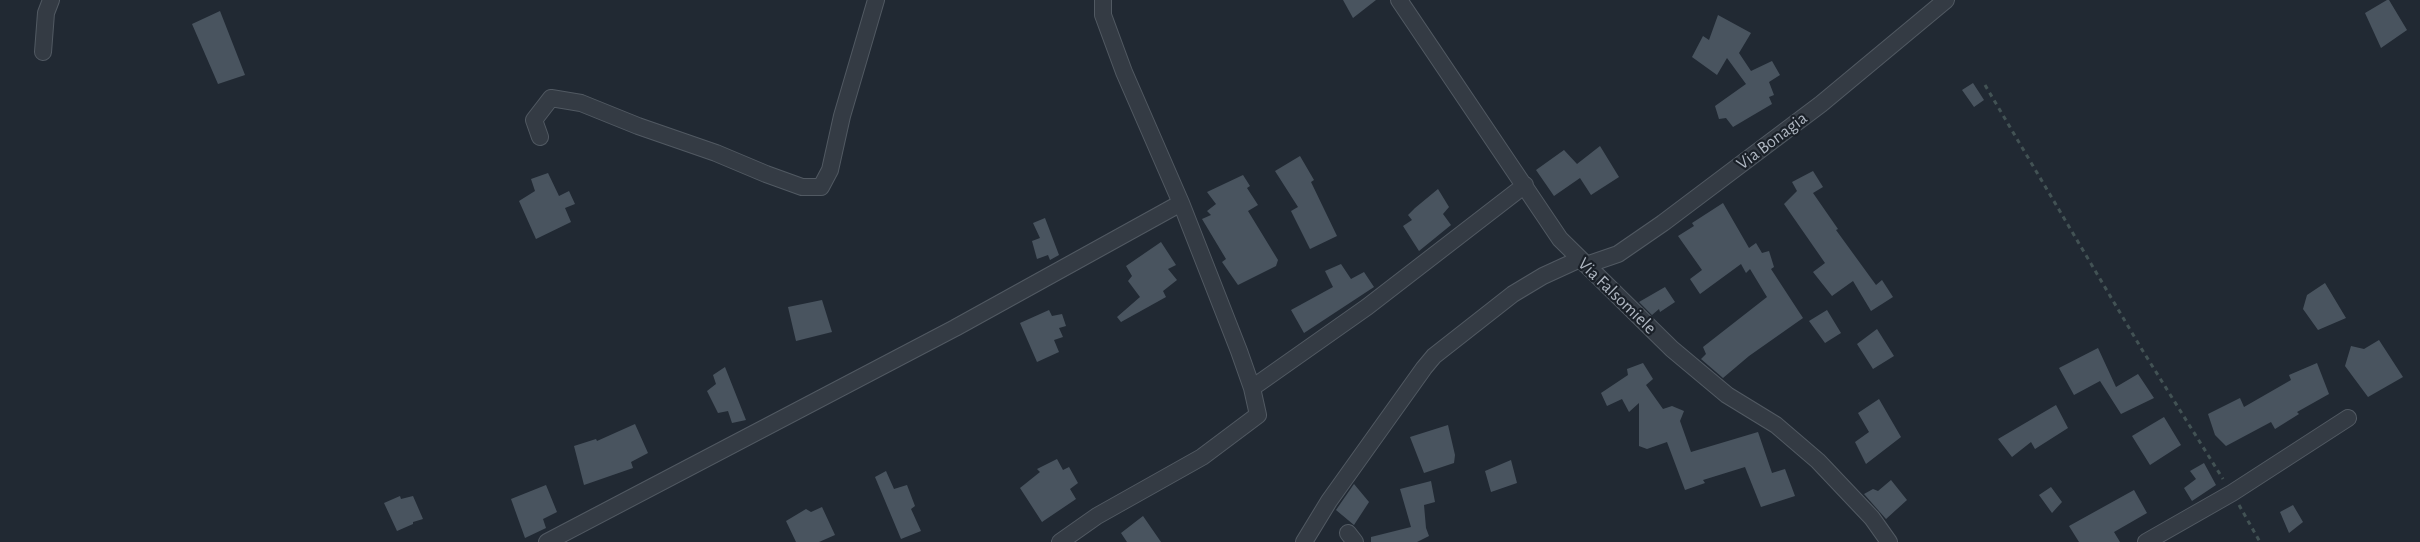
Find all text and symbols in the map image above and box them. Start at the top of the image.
street label: Via Bonagia [1732,107,1812,175]
street label: Via Falsomiele [1573,253,1661,339]

